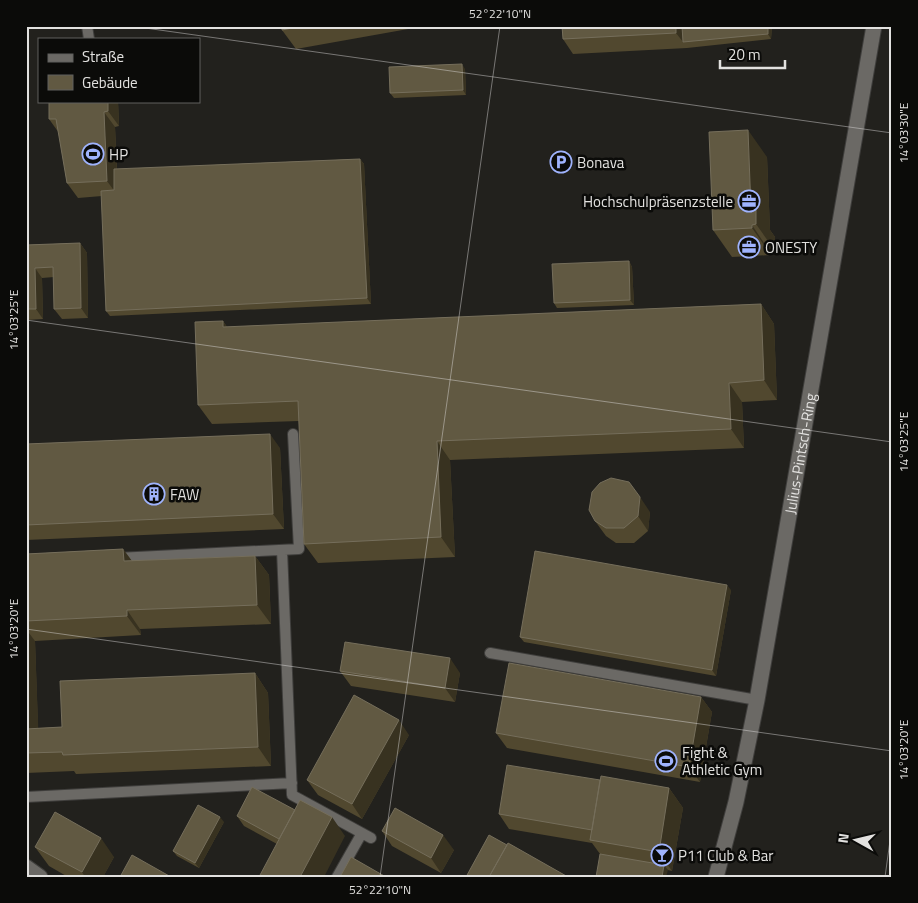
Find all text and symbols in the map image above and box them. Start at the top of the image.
text: 52°22'10"N [469,4,531,23]
legend [38,38,200,102]
scale bar [720,38,786,70]
text: 20 m [728,43,761,66]
text: Straße [82,45,124,68]
text: Gebäude [82,71,138,94]
text: 14°03'30"E [894,102,913,163]
sports icon: HP [81,142,105,166]
place label: HP [109,143,128,166]
parking icon: Bonava [549,150,573,174]
place label: Bonava [577,151,625,174]
office icon: Hochschulpräsenzstelle [737,189,761,213]
place label: Hochschulpräsenzstelle [583,190,733,213]
office icon: ONESTY [737,235,761,259]
place label: ONESTY [765,236,817,259]
text: 14°03'25"E [4,289,23,350]
street label: Julius-Pintsch-Ring [778,391,822,516]
text: 14°03'25"E [894,411,913,472]
building icon: FAW [142,482,166,506]
place label: FAW [170,483,199,506]
text: 14°03'20"E [4,598,23,659]
text: 14°03'20"E [894,719,913,780]
place label: Fight & Athletic Gym [682,741,762,781]
sports icon: Fight & Athletic Gym [654,749,678,773]
north arrow [830,816,880,866]
text: N [832,832,854,844]
bar icon: P11 Club & Bar [650,843,674,867]
place label: P11 Club & Bar [678,844,773,867]
text: 52°22'10"N [349,880,411,899]

